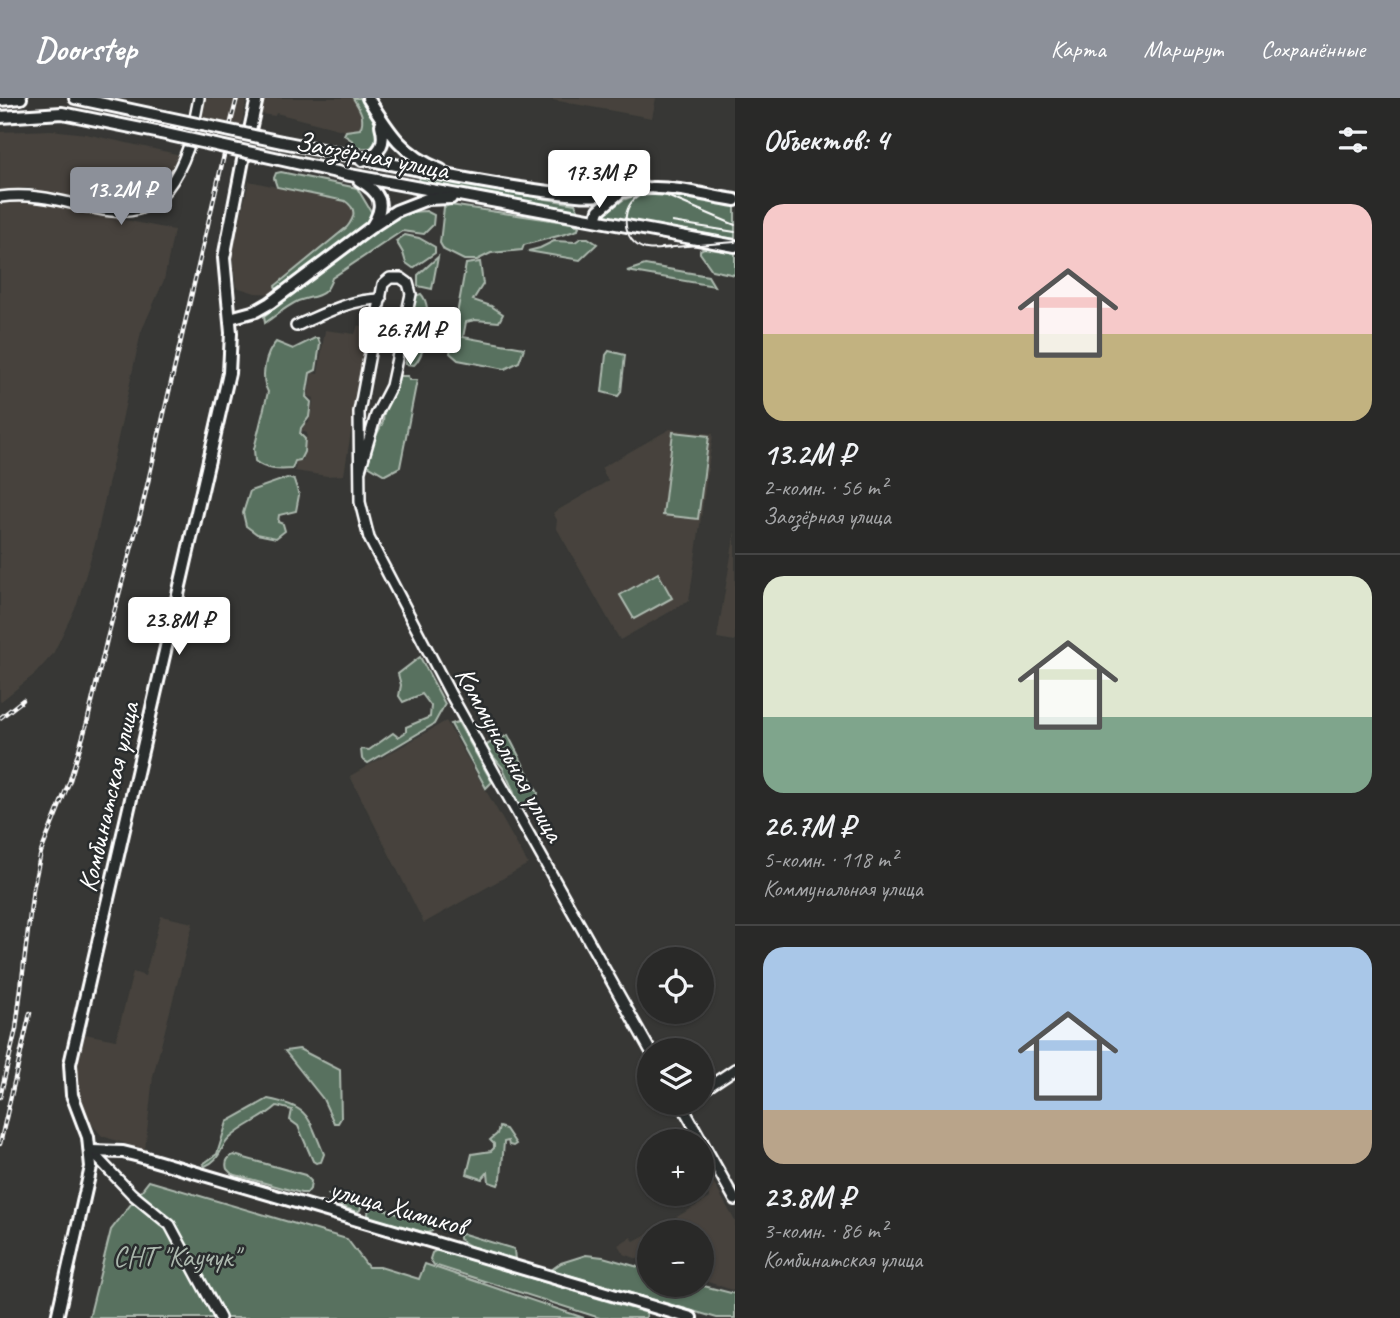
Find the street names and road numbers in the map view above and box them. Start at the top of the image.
street label: Заозёрная улица [292,123,453,188]
street label: Коммунальная улица [448,660,573,849]
street label: Комбинатская улица [69,697,147,895]
street label: улица Химиков [324,1170,475,1244]

